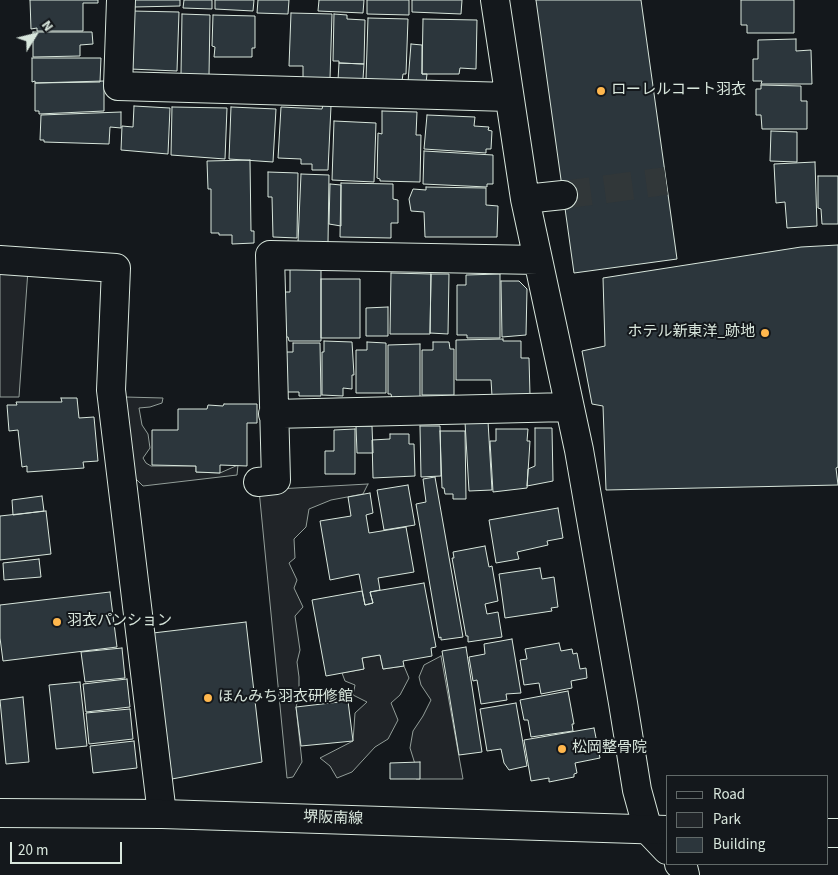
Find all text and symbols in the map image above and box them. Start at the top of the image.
north arrow [10,10,60,60]
text: N [36,17,58,36]
place label: ローレルコート羽衣 [611,82,746,100]
marker: ローレルコート羽衣 [595,85,607,97]
place label: ホテル新東洋_跡地 [628,324,755,342]
marker: ホテル新東洋_跡地 [759,327,771,339]
place label: 羽衣パンション [67,613,172,631]
marker: 羽衣パンション [51,616,63,628]
place label: ほんみち羽衣研修館 [218,689,353,707]
marker: ほんみち羽衣研修館 [202,692,214,704]
place label: 松岡整骨院 [572,740,647,758]
marker: 松岡整骨院 [556,743,568,755]
legend [666,775,828,865]
text: Road [713,784,745,805]
street label: 堺阪南線 [303,809,363,829]
text: Park [713,809,741,830]
scale bar [12,832,125,864]
text: Building [713,834,765,855]
text: 20 m [18,840,48,861]

